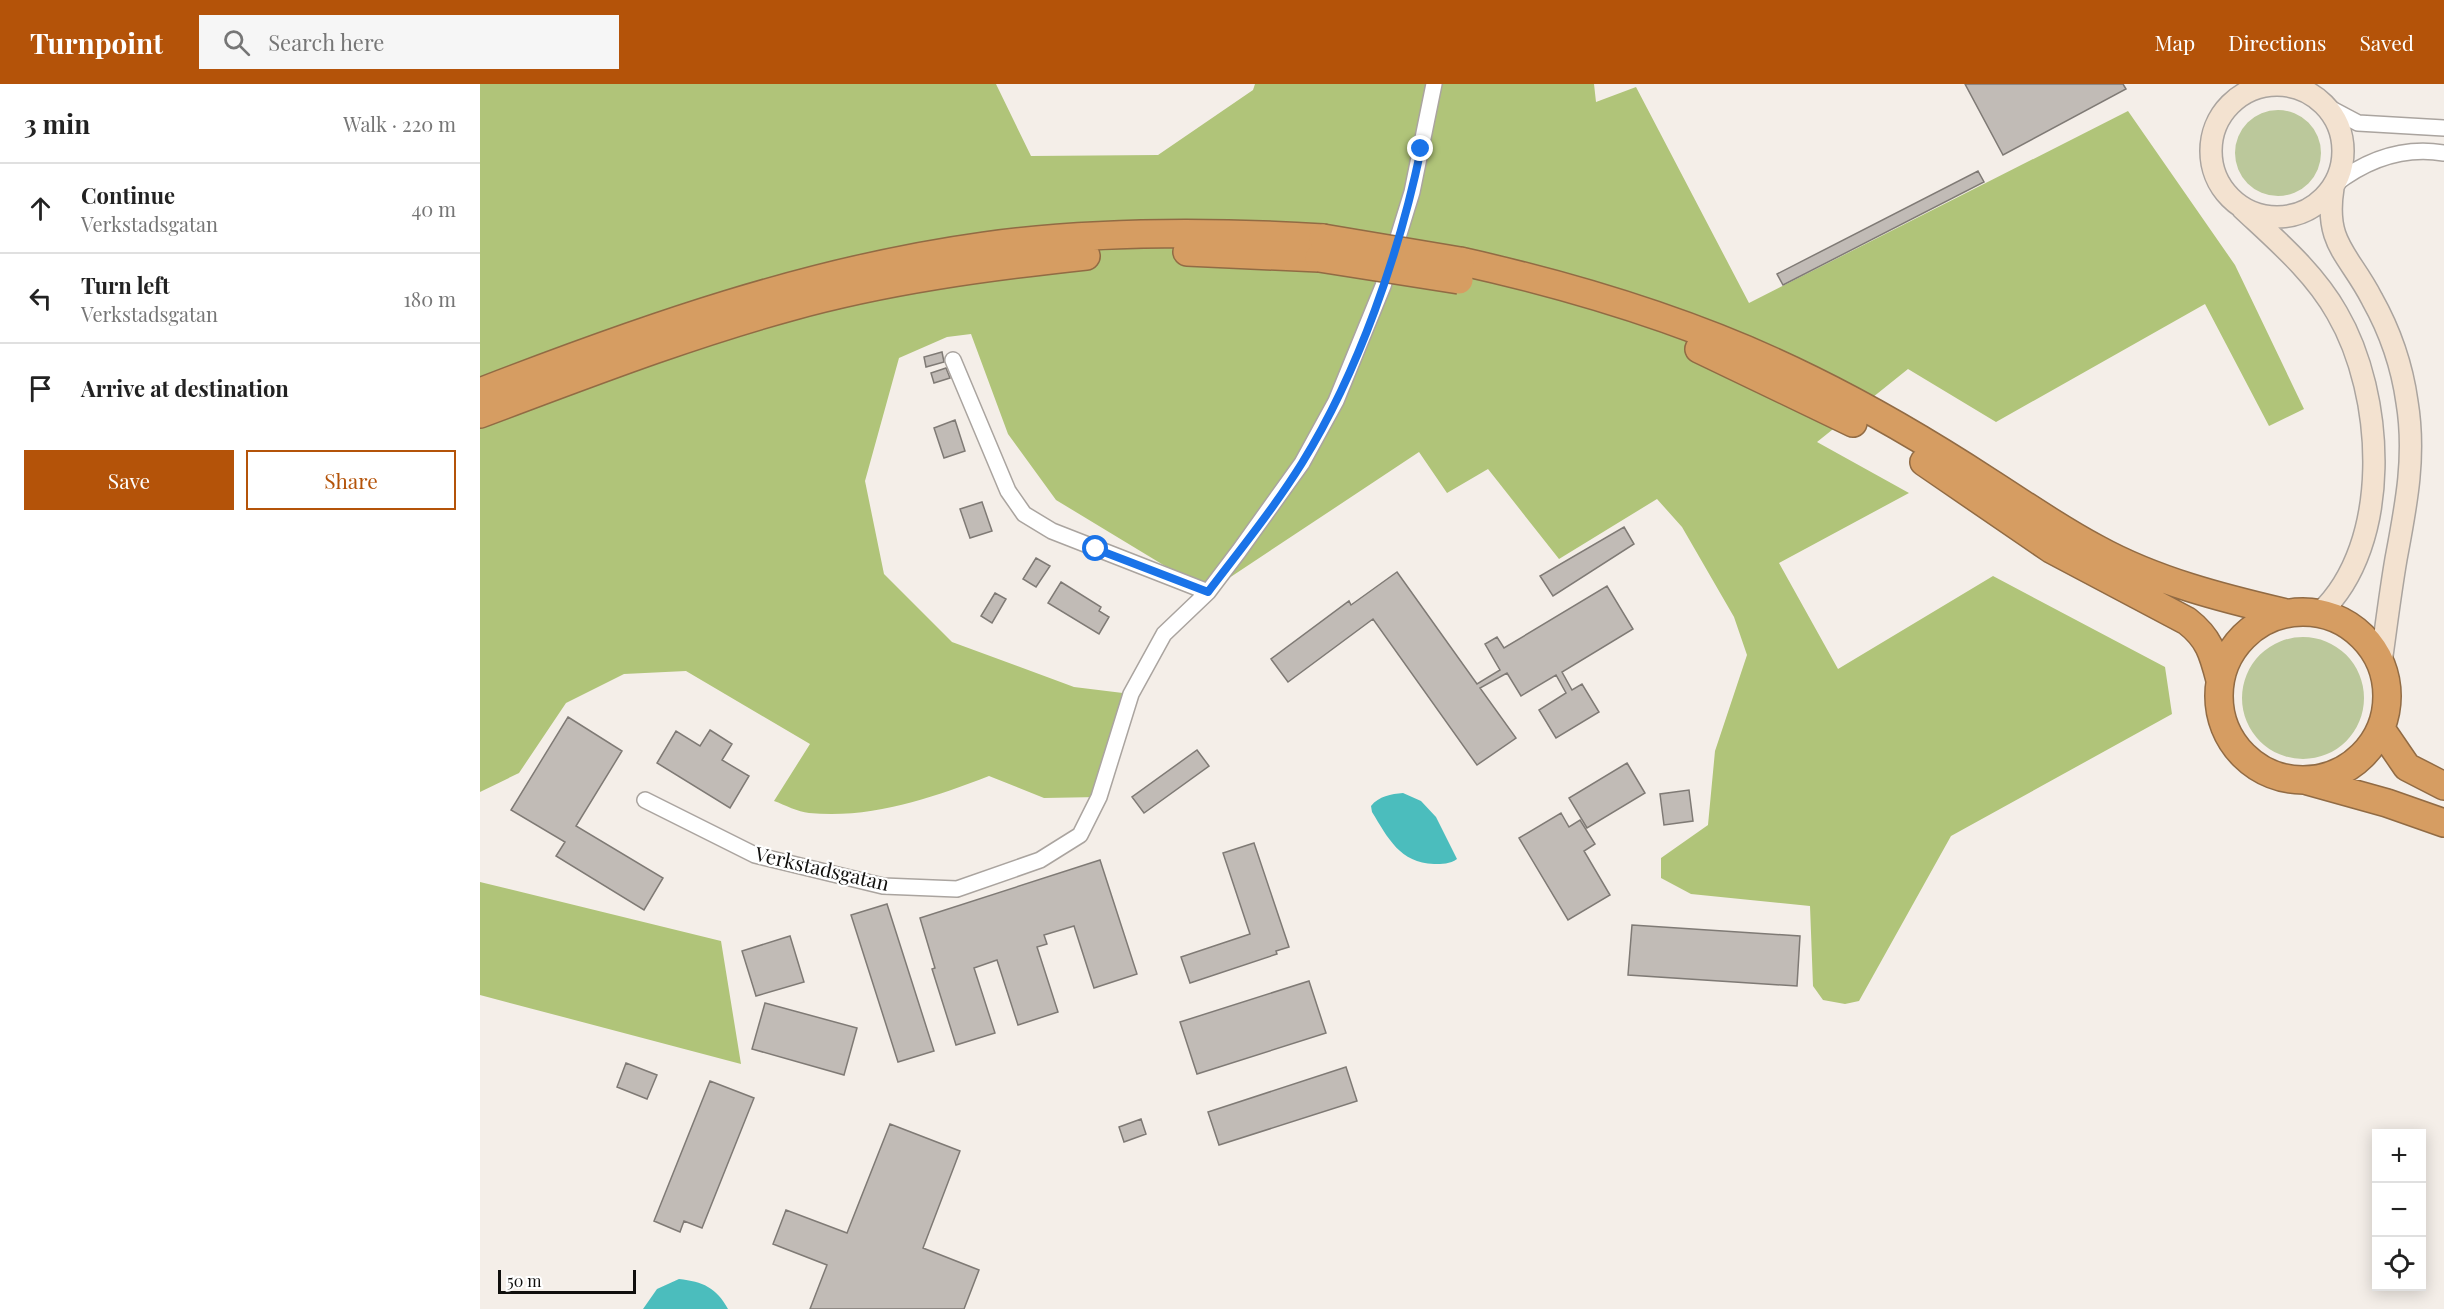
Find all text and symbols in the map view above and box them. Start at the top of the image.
search box [199,15,619,69]
text: Turnpoint [30,24,163,61]
icon: search [220,26,253,59]
text: Search here [268,27,384,57]
text: Map [2154,28,2195,56]
text: Directions [2228,28,2326,56]
text: Saved [2359,28,2414,56]
text: 3 min [24,106,90,141]
text: Walk · 220 m [343,110,456,137]
route end [1407,135,1433,161]
text: Continue [81,180,175,210]
icon: ahead [24,192,57,225]
text: 40 m [411,195,456,222]
text: Verkstadsgatan [81,210,218,237]
text: Turn left [81,270,170,300]
icon: left [24,282,57,315]
text: 180 m [403,285,456,312]
text: Verkstadsgatan [81,300,218,327]
icon: arrive [24,372,57,405]
text: Arrive at destination [81,373,289,403]
button: Save [24,450,234,510]
button: Share [246,450,456,510]
route start [1082,535,1108,561]
street label: Verkstadsgatan [752,839,892,896]
map controls [2372,1129,2426,1291]
button: + [2372,1129,2426,1183]
button: − [2372,1183,2426,1237]
button: locate [2372,1237,2426,1291]
scale bar [498,1267,636,1294]
text: 50 m [507,1270,541,1291]

